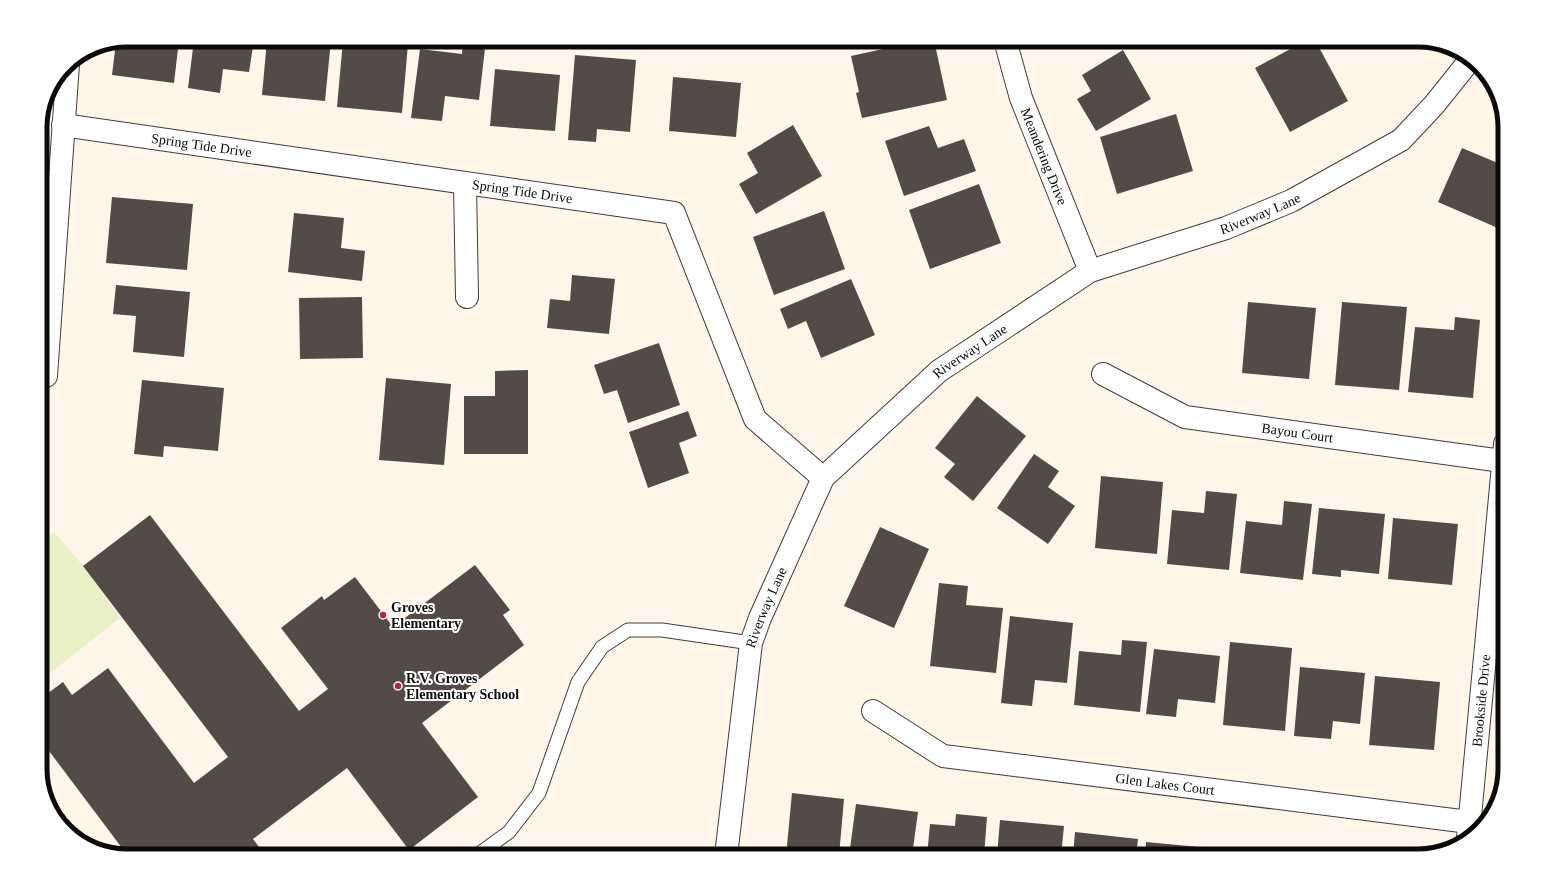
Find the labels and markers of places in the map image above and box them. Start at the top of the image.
place label: Groves Elementary [391,600,461,631]
marker: Groves Elementary [378,610,388,620]
place label: R.V. Groves Elementary School [406,671,519,702]
marker: R.V. Groves Elementary School [393,681,403,691]

